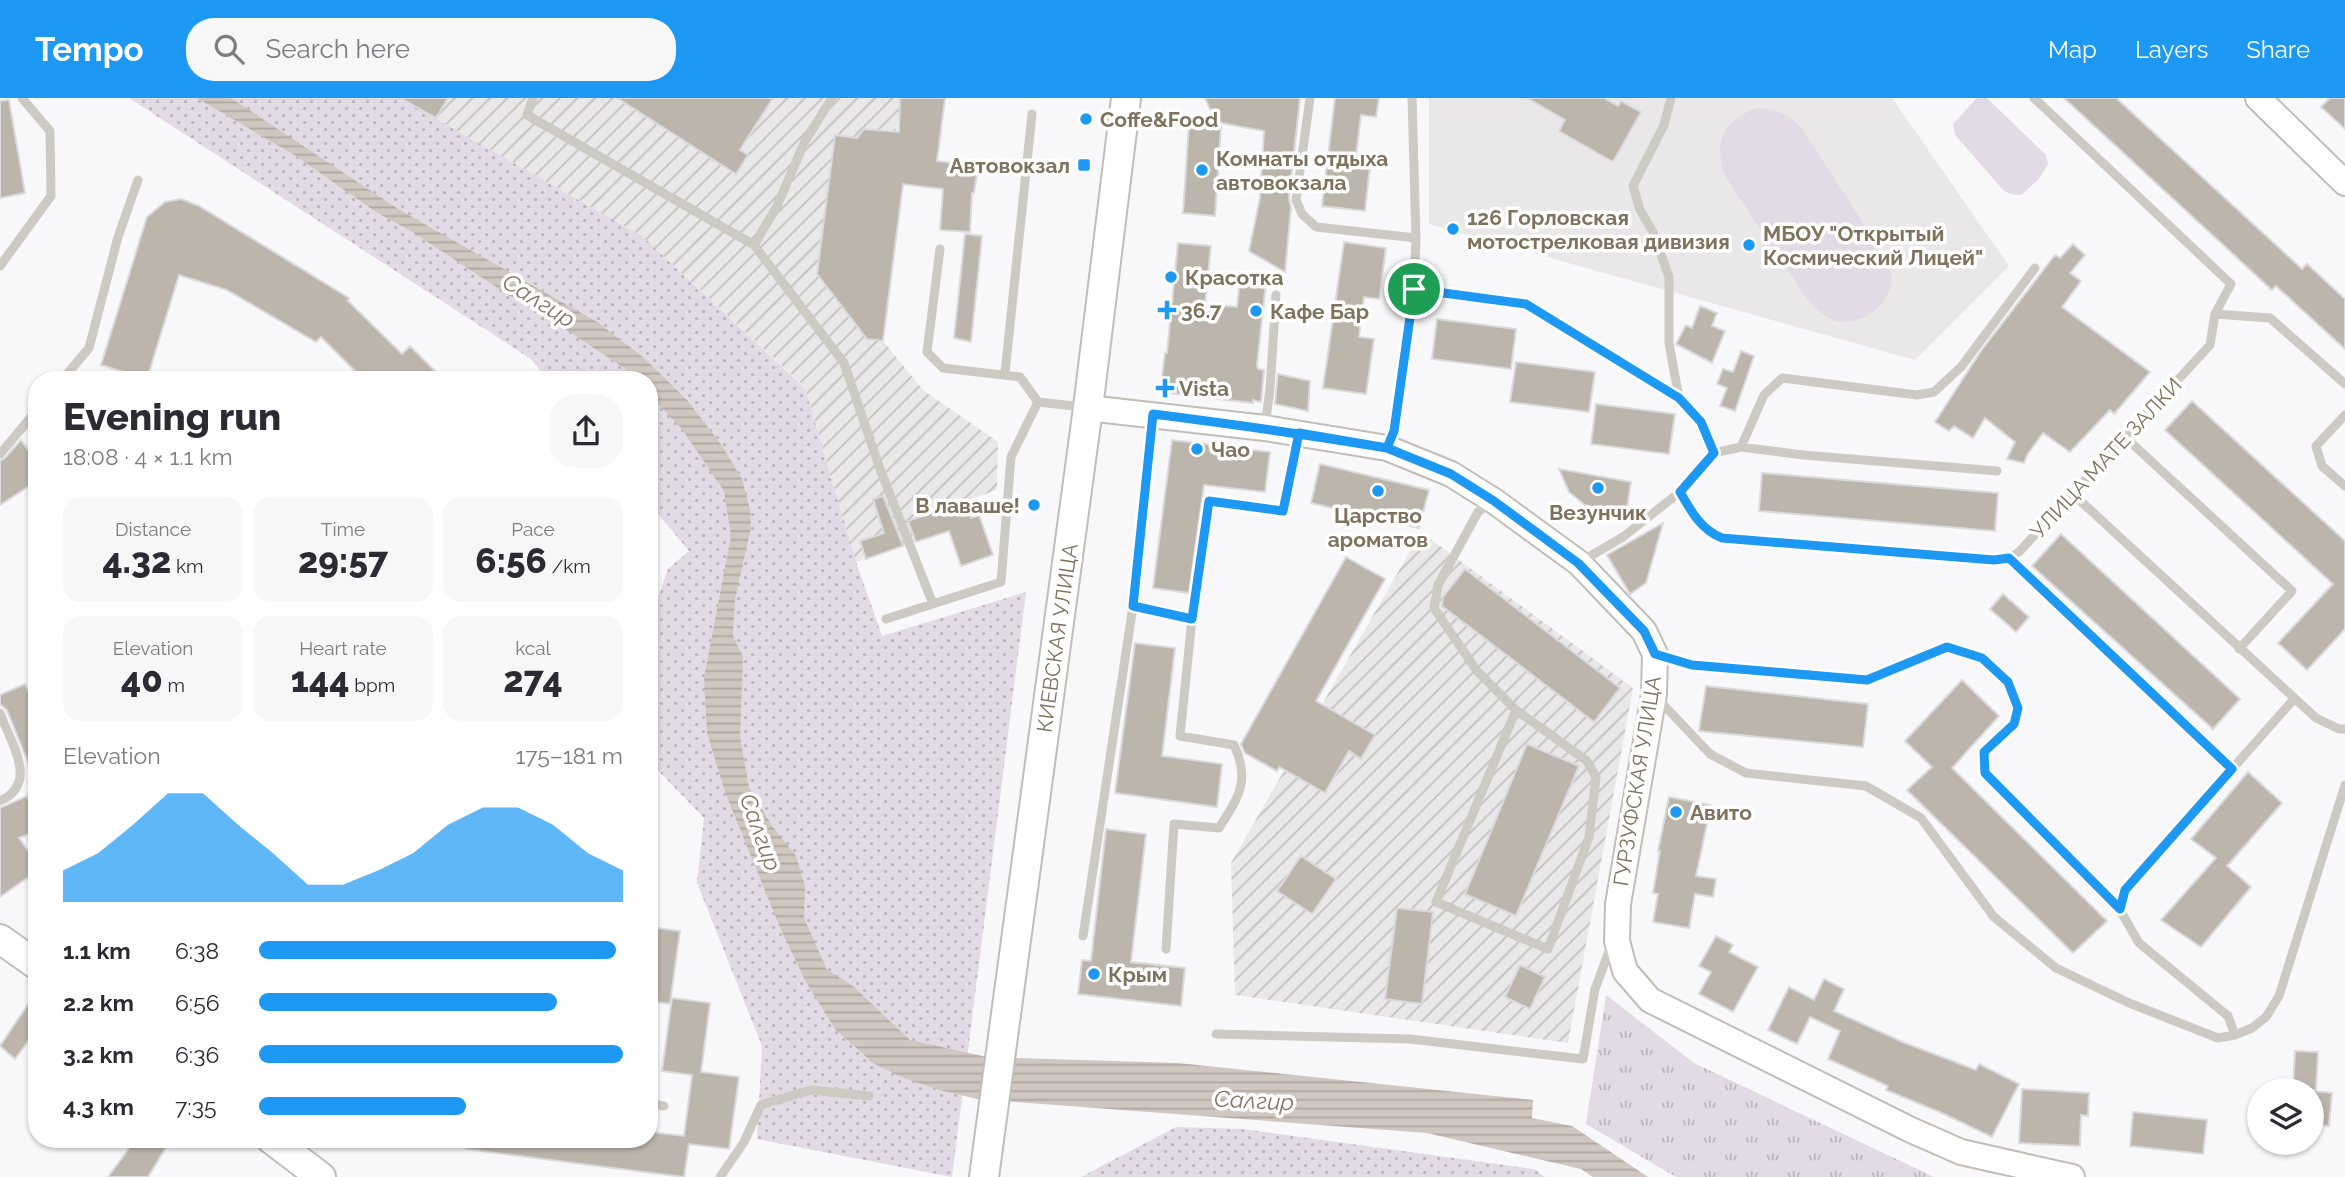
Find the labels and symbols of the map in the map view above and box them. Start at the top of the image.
place label: Coffe&Food [1100,107,1218,132]
marker: Coffe&Food [1078,111,1094,127]
place label: Комнаты отдыха автовокзала [1216,146,1388,195]
place label: Автовокзал [949,153,1070,178]
marker: Автовокзал [1076,157,1092,173]
marker: Комнаты отдыха автовокзала [1194,162,1210,178]
place label: 126 Горловская мотострелковая дивизия [1467,205,1730,254]
marker: 126 Горловская мотострелковая дивизия [1445,221,1461,237]
place label: МБОУ "Открытый Космический Лицей" [1763,221,1983,270]
marker: МБОУ "Открытый Космический Лицей" [1741,237,1757,253]
pin [1384,259,1444,319]
place label: Красотка [1185,265,1284,290]
water label: Салгир [498,267,580,333]
marker: Красотка [1163,269,1179,285]
place label: 36.7 [1181,298,1222,323]
place label: Кафе Бар [1270,299,1369,324]
marker: 36.7 [1159,302,1175,318]
marker: Кафе Бар [1248,303,1264,319]
street label: УЛИЦА МАТЕ ЗАЛКИ [2025,373,2187,543]
place label: Vista [1179,376,1229,401]
marker: Vista [1157,380,1173,396]
place label: Чао [1211,437,1250,462]
marker: Чао [1189,441,1205,457]
marker: Везунчик [1590,480,1606,496]
marker: Царство ароматов [1370,483,1386,499]
place label: В лаваше! [915,493,1020,518]
marker: В лаваше! [1026,497,1042,513]
place label: Везунчик [1549,500,1647,525]
place label: Царство ароматов [1328,503,1428,552]
street label: КИЕВСКАЯ УЛИЦА [1031,542,1083,734]
street label: ГУРЗУФСКАЯ УЛИЦА [1608,674,1666,888]
water label: Салгир [735,790,787,874]
place label: Авито [1690,800,1752,825]
marker: Авито [1668,804,1684,820]
place label: Крым [1108,962,1167,987]
marker: Крым [1086,966,1102,982]
water label: Салгир [1213,1084,1295,1116]

